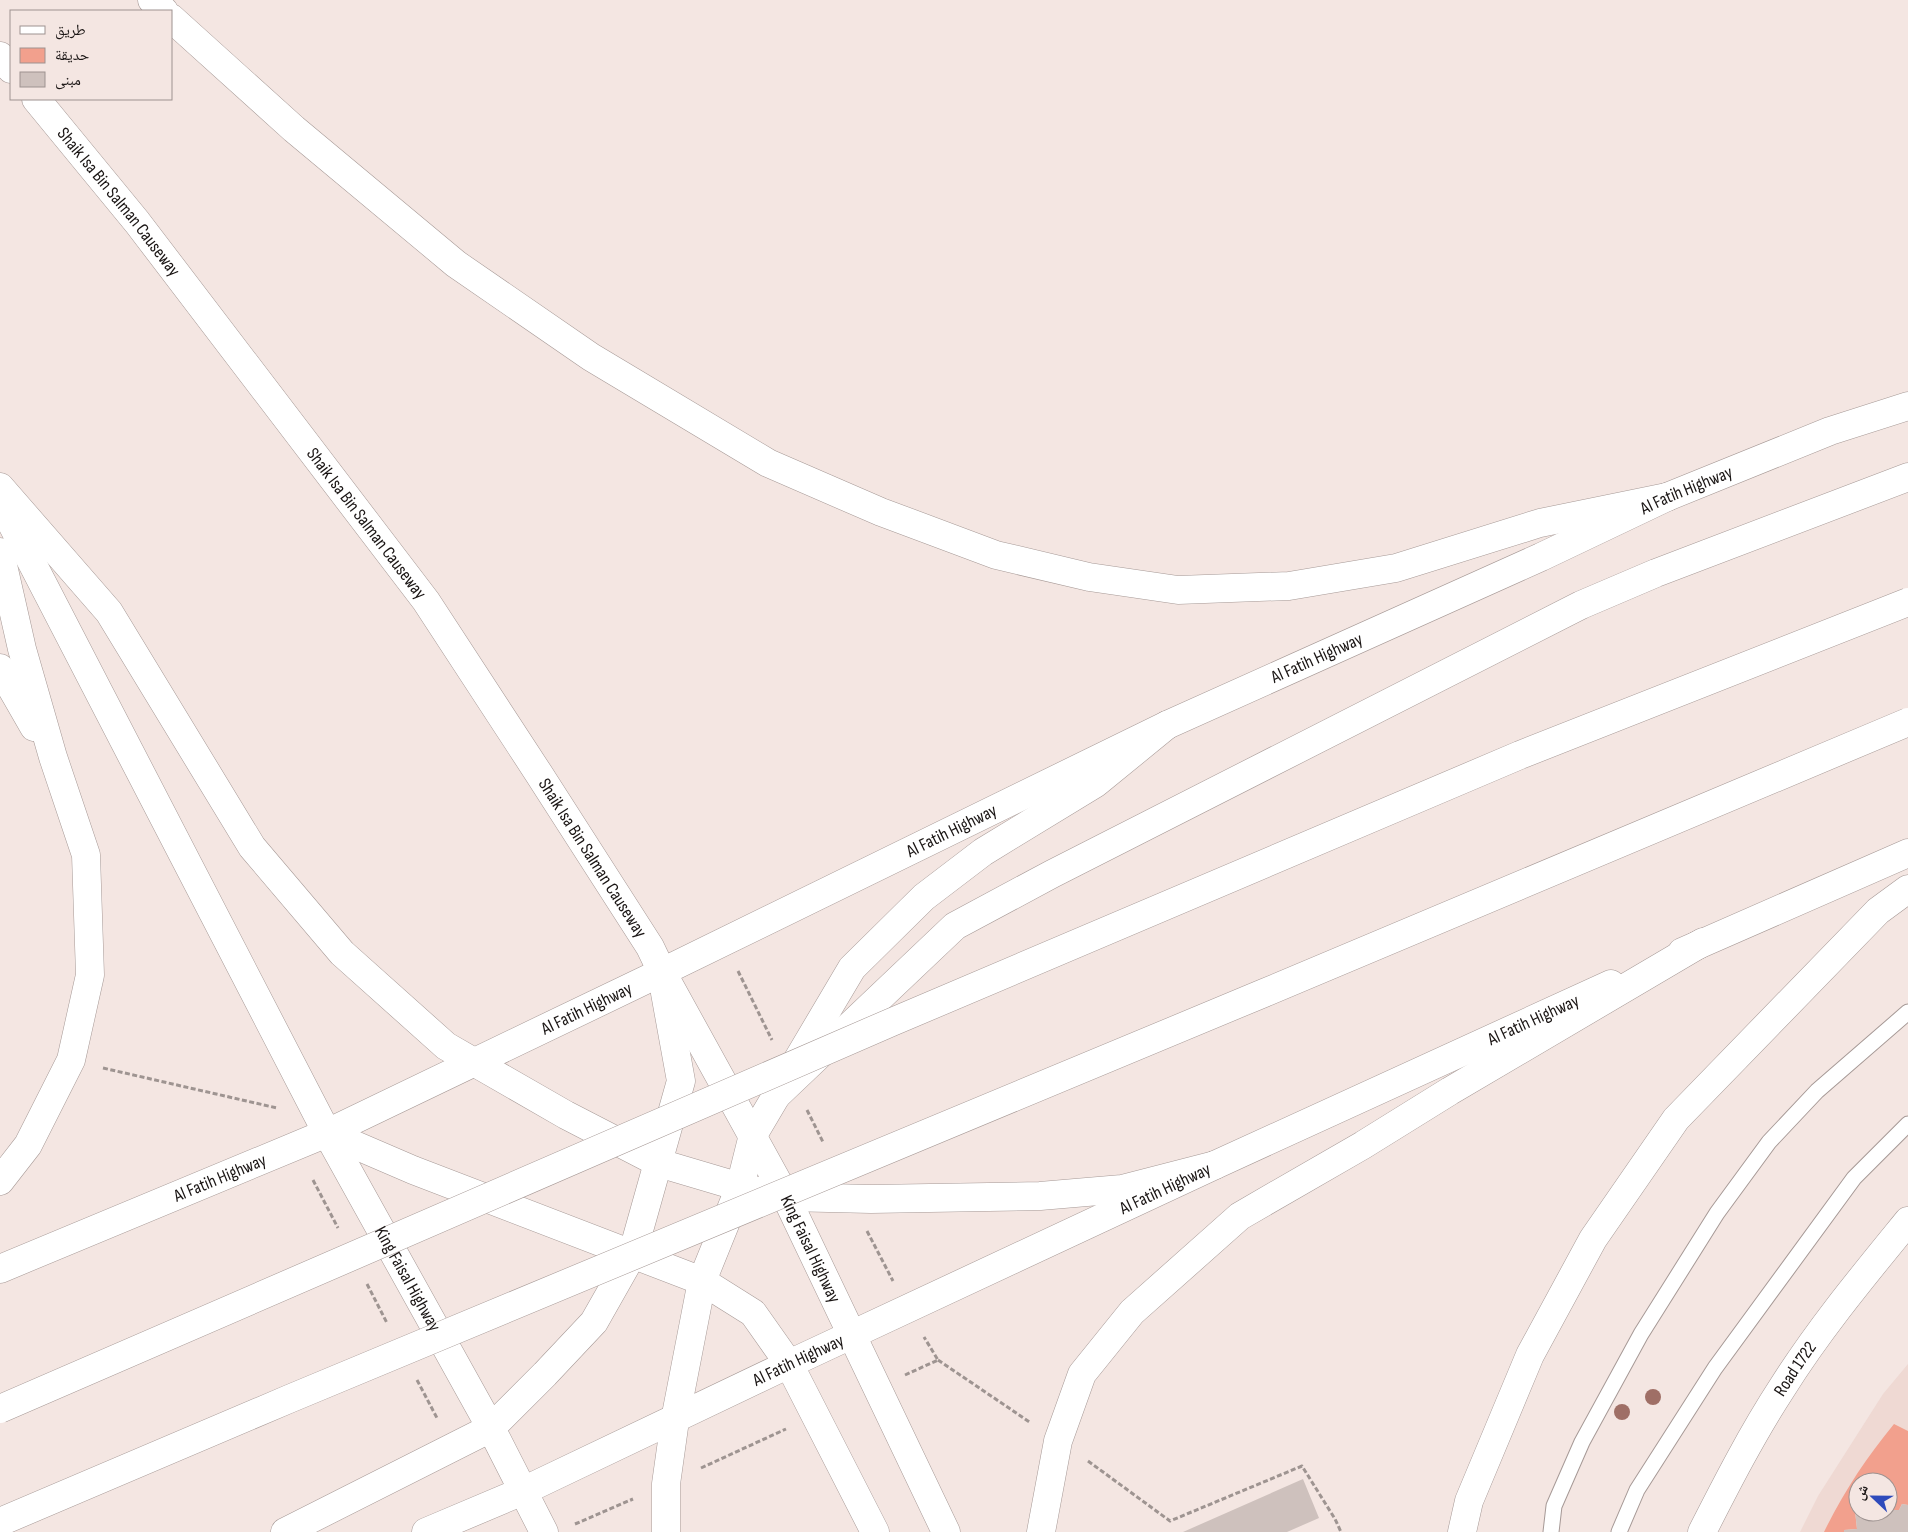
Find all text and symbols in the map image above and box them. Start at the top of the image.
legend [10,10,172,100]
text: طريق [55,21,86,40]
text: حديقة [55,46,90,65]
text: مبنى [55,71,81,90]
street label: Shaik Isa Bin Salman Causeway [53,123,185,280]
street label: Shaik Isa Bin Salman Causeway [302,443,431,603]
street label: Al Fatih Highway [1636,461,1735,519]
street label: Al Fatih Highway [1267,628,1366,688]
street label: Shaik Isa Bin Salman Causeway [534,774,651,941]
street label: Al Fatih Highway [902,799,1000,862]
street label: Al Fatih Highway [537,978,635,1039]
street label: Al Fatih Highway [1483,990,1582,1050]
street label: Al Fatih Highway [169,1149,269,1207]
street label: Al Fatih Highway [1115,1158,1214,1219]
street label: King Faisal Highway [776,1192,845,1306]
street label: King Faisal Highway [370,1223,446,1335]
street label: Al Fatih Highway [748,1329,847,1391]
street label: Road 1722 [1769,1337,1821,1400]
north arrow [1848,1472,1898,1522]
text: ش [1851,1482,1872,1502]

